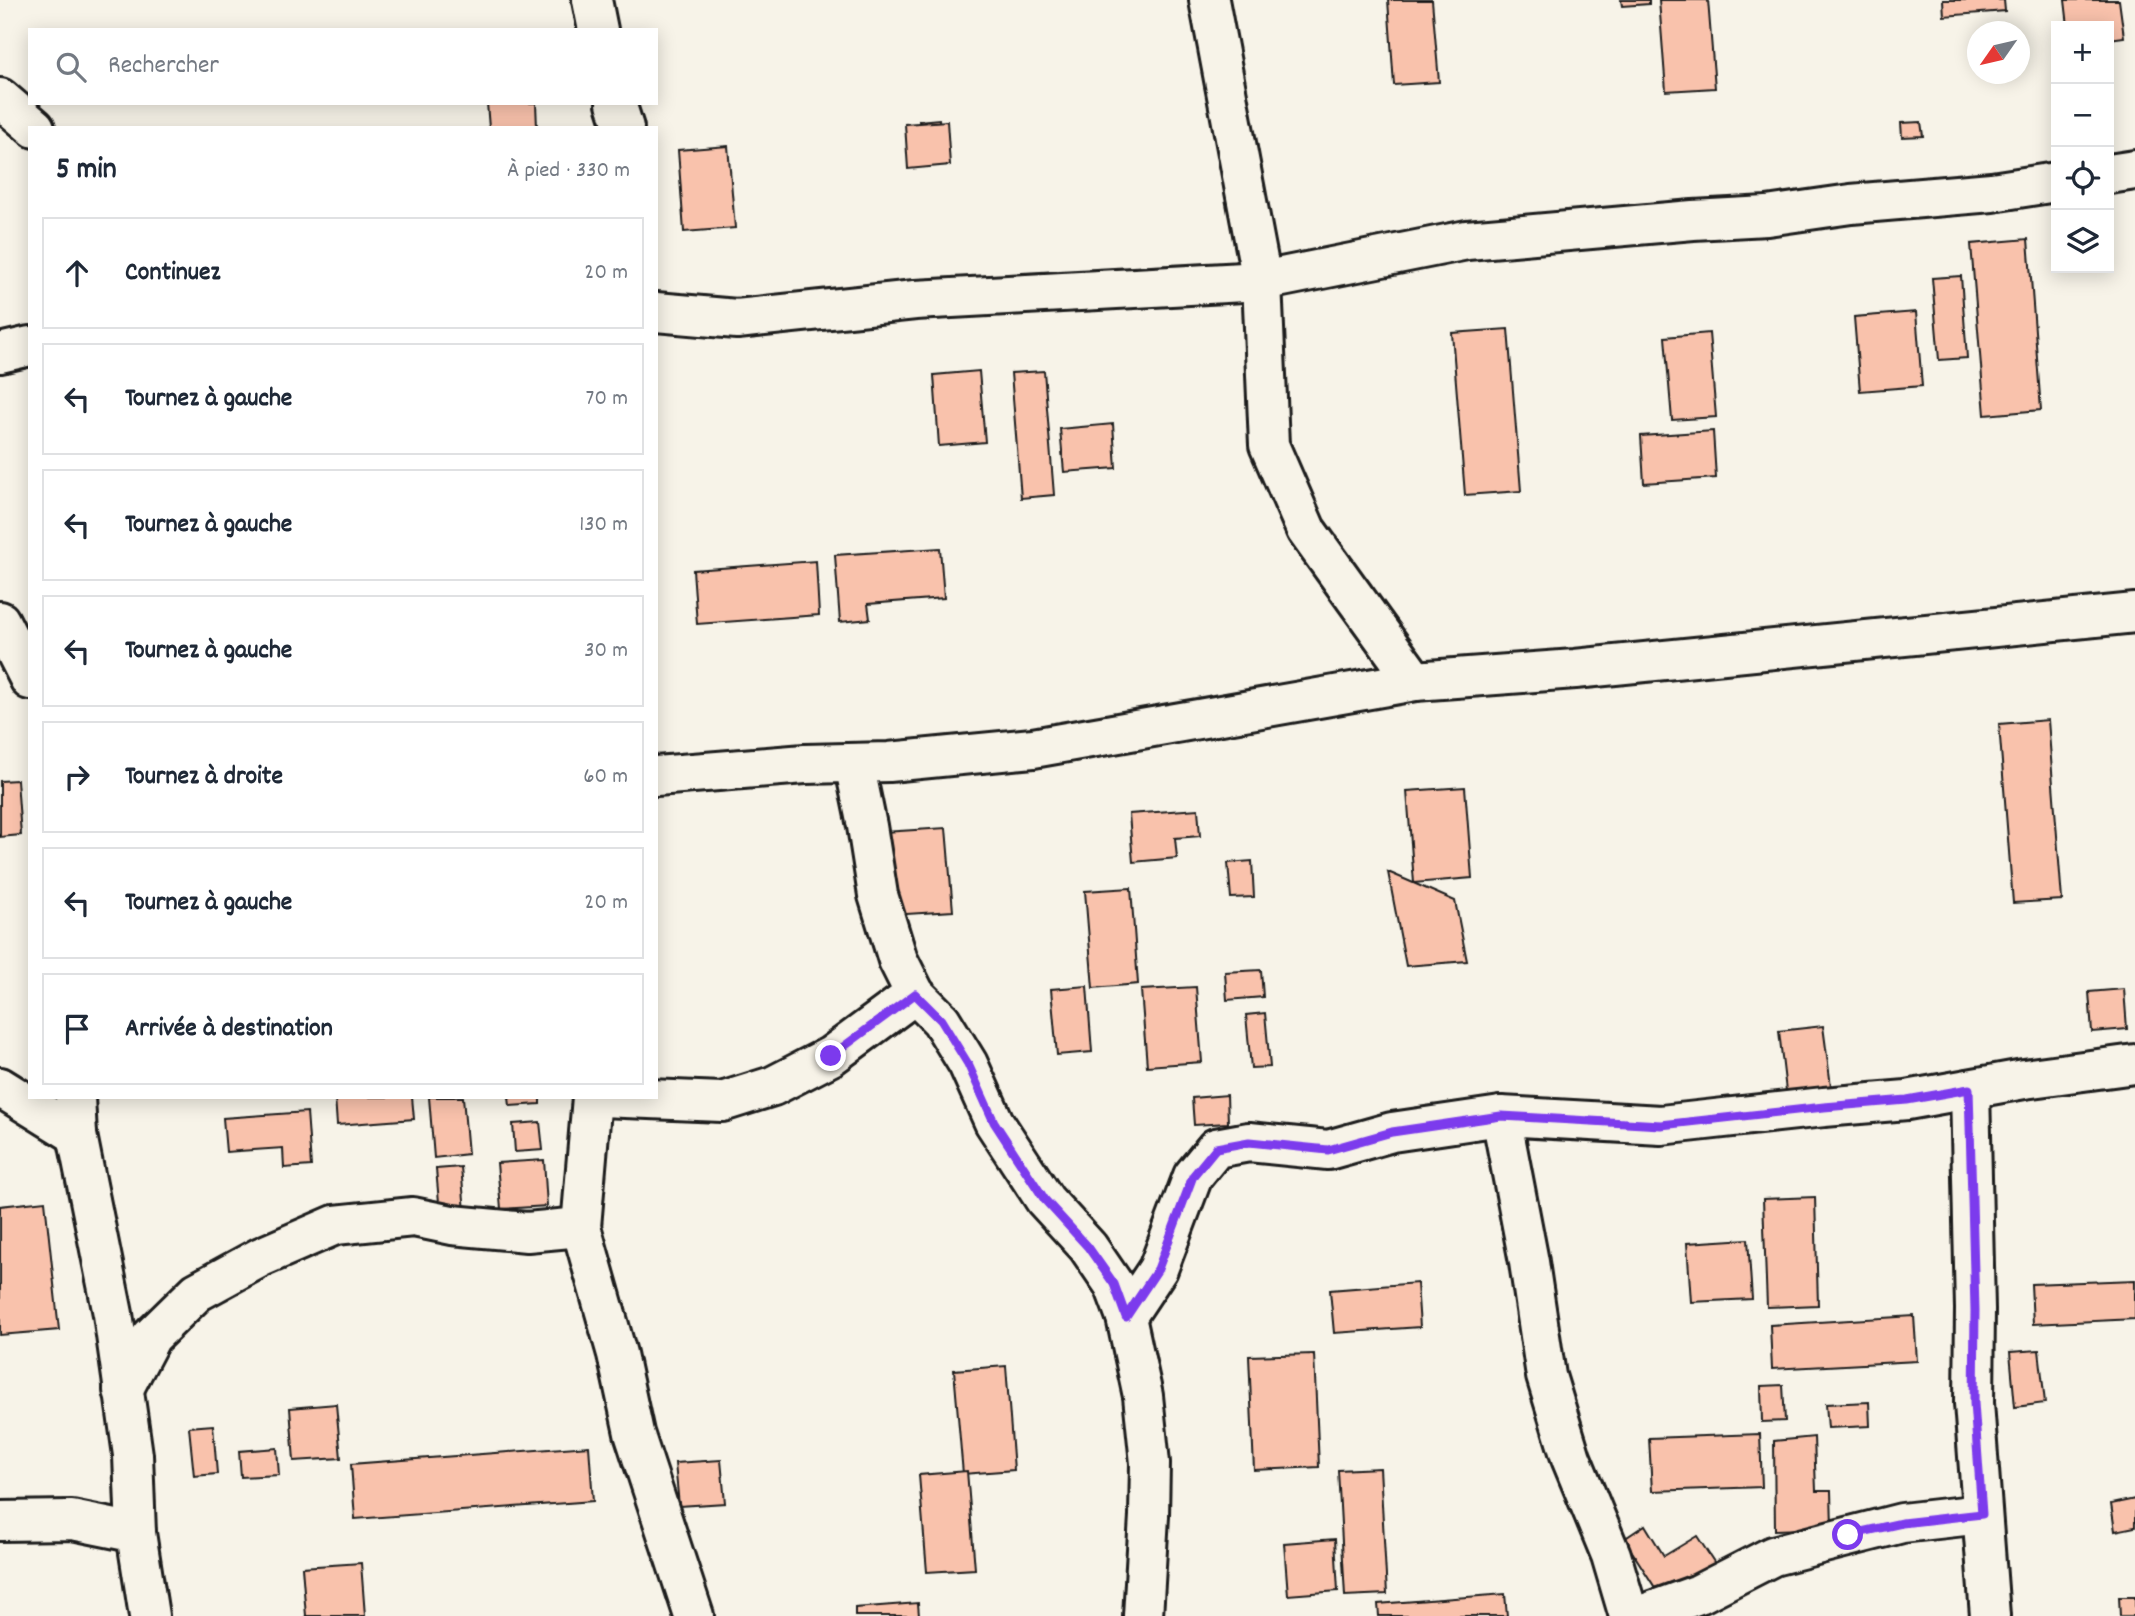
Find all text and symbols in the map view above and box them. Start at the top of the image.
north arrow [1967,21,2030,84]
map controls [2051,21,2114,273]
button: + [2051,21,2114,84]
search box [28,28,658,105]
icon: search [52,48,90,86]
text: Rechercher [108,48,219,85]
button: − [2051,84,2114,147]
button: locate [2051,147,2114,210]
text: 5 min [56,150,117,193]
text: À pied · 330 m [507,155,630,188]
button: layers [2051,210,2114,273]
icon: ahead [58,254,96,292]
text: Continuez [125,255,220,292]
text: 20 m [584,257,628,290]
icon: left [58,380,96,418]
text: Tournez à gauche [125,381,292,418]
text: 70 m [586,383,628,416]
icon: left [58,506,96,544]
text: Tournez à gauche [125,507,292,544]
text: 130 m [579,509,628,542]
icon: left [58,632,96,670]
text: Tournez à gauche [125,633,292,670]
text: 30 m [584,635,628,668]
icon: right [58,758,96,796]
text: Tournez à droite [125,759,283,796]
text: 60 m [583,761,628,794]
icon: left [58,884,96,922]
text: Tournez à gauche [125,885,292,922]
text: 20 m [584,887,628,920]
icon: arrive [58,1010,96,1048]
text: Arrivée à destination [125,1011,333,1048]
route end [815,1040,846,1071]
route start [1832,1519,1863,1550]

